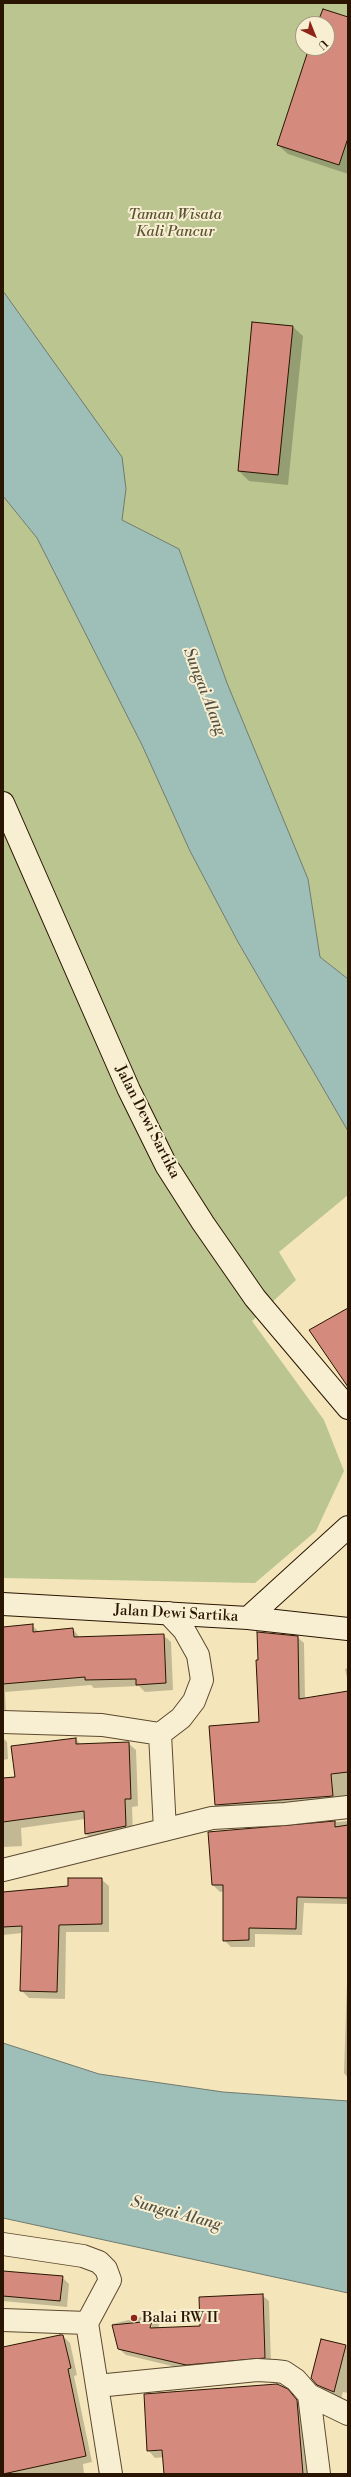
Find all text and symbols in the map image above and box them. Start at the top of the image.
north arrow [295,16,335,56]
text: U [315,36,330,52]
park label: Taman Wisata Kali Pancur [128,206,222,241]
water label: Sungai Alang [178,645,230,739]
street label: Jalan Dewi Sartika [111,1062,183,1182]
street label: Jalan Dewi Sartika [113,1602,239,1626]
water label: Sungai Alang [129,2193,223,2235]
place label: Balai RW II [142,2309,218,2327]
marker: Balai RW II [129,2313,139,2323]

